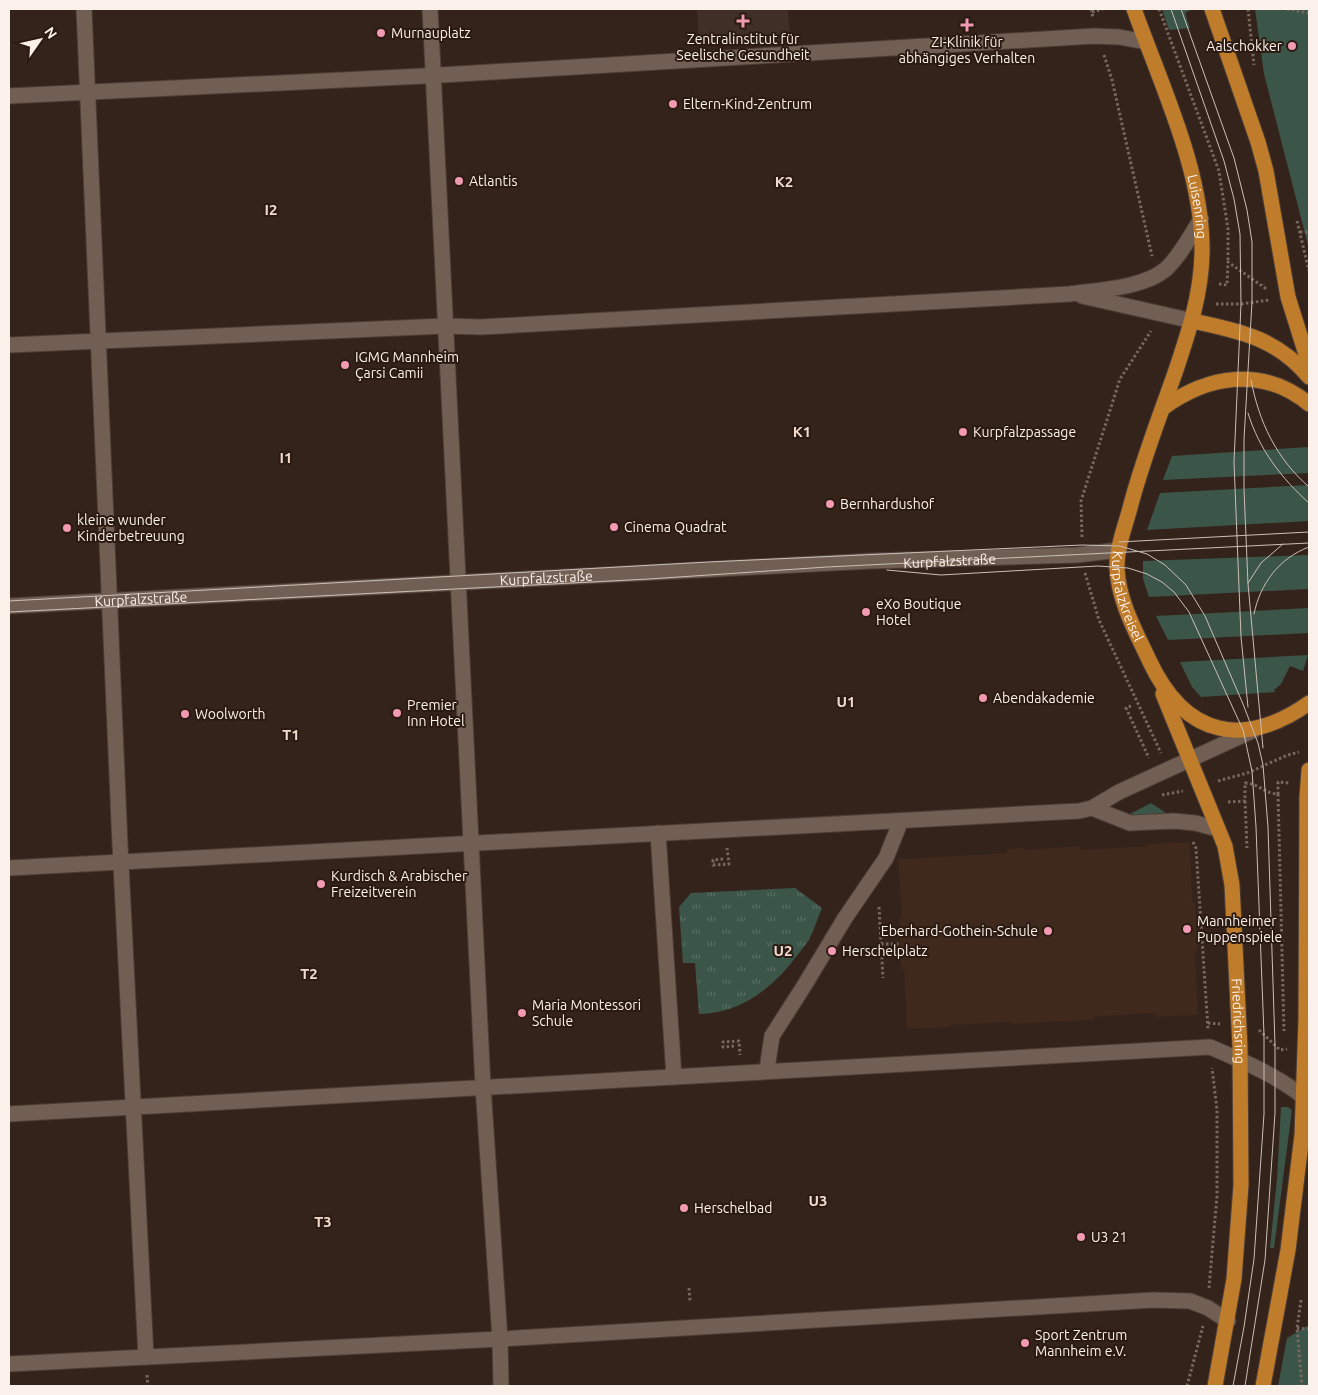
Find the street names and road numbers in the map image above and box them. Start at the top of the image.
street label: Luisenring [1184,173,1210,239]
street label: Kurpfalzkreisel [1109,550,1147,644]
street label: Kurpfalzstraße [903,551,996,571]
street label: Kurpfalzstraße [499,568,593,588]
street label: Kurpfalzstraße [94,589,188,610]
street label: Friedrichsring [1229,978,1248,1064]

